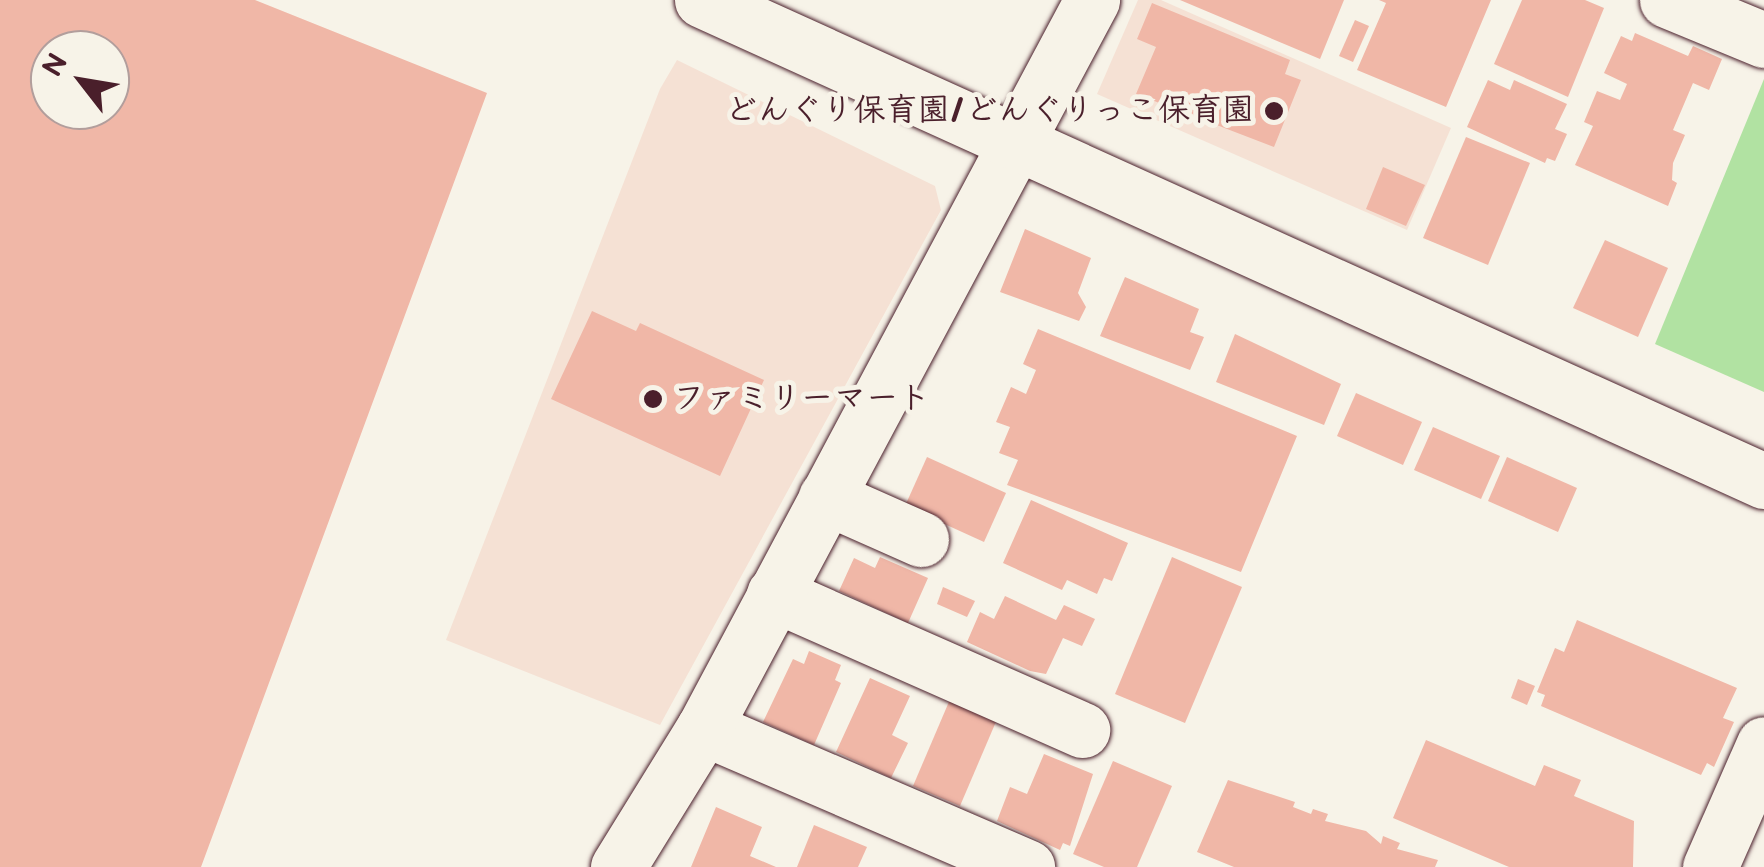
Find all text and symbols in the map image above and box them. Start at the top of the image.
north arrow [30,30,130,130]
text: N [36,48,75,83]
place label: どんぐり保育園/どんぐりっこ保育園 [727,92,1254,130]
marker: どんぐり保育園/どんぐりっこ保育園 [1263,100,1285,122]
place label: ファミリーマート [673,380,929,418]
marker: ファミリーマート [642,388,664,410]

